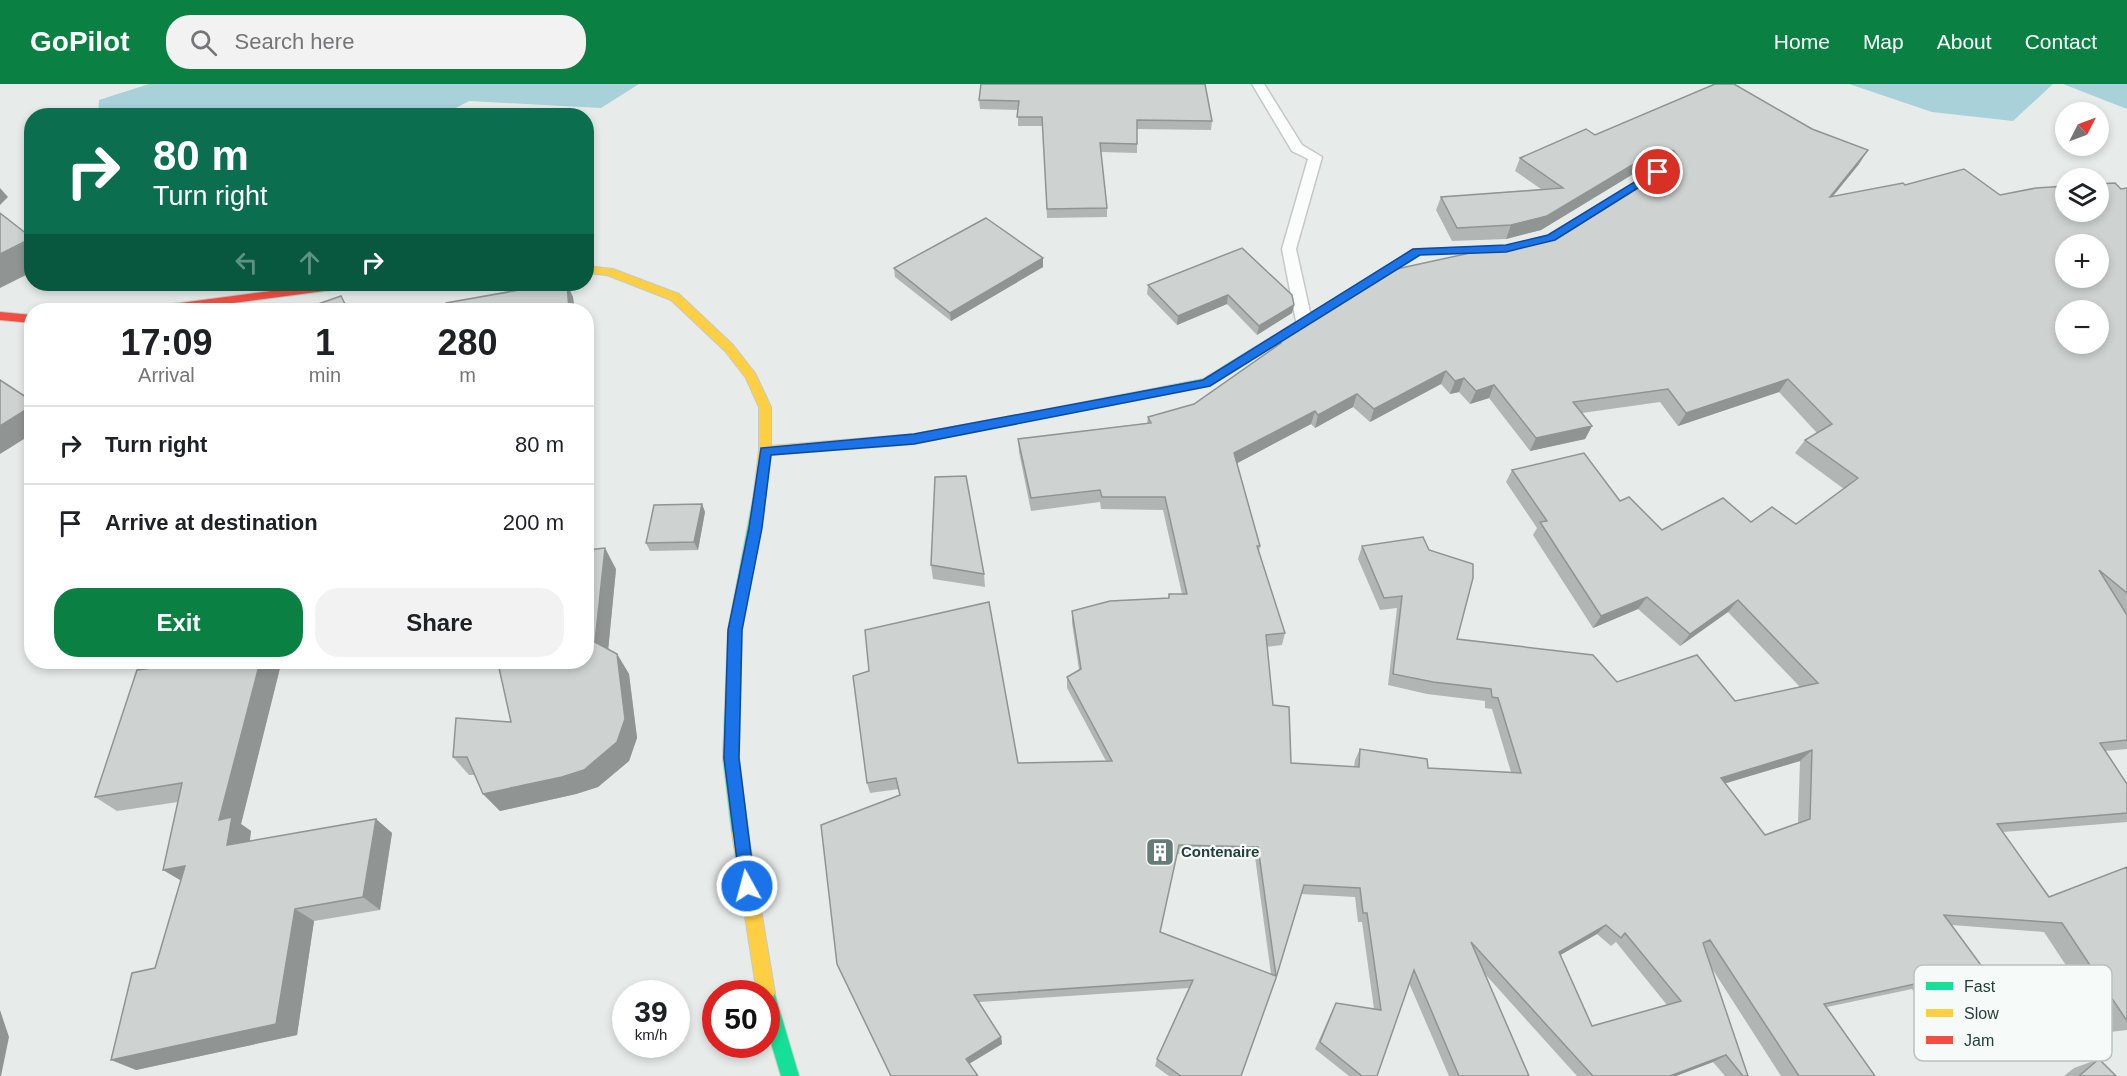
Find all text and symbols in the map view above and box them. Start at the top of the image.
search box [166,15,586,69]
text: GoPilot [30,26,130,57]
icon: search [187,26,220,59]
text: Search here [235,29,354,54]
text: Home [1774,30,1830,53]
text: Map [1863,30,1904,53]
text: About [1937,30,1992,53]
text: Contact [2025,30,2097,53]
north arrow [2055,102,2109,156]
map controls [2055,102,2109,354]
icon: right [54,132,132,210]
text: 80 m [153,132,249,179]
pin [1632,146,1683,197]
icon: arrive [1641,155,1674,188]
button: layers [2055,168,2109,222]
text: Turn right [153,181,268,211]
button: + [2055,234,2109,288]
icon: left [230,246,263,279]
icon: ahead [293,246,326,279]
icon: right [356,246,389,279]
button: − [2055,300,2109,354]
text: 17:09 [120,322,212,363]
text: 1 [315,322,335,363]
text: 280 [437,322,498,363]
text: Arrival [138,364,195,386]
text: min [309,364,341,386]
text: m [459,364,476,386]
icon: right [54,429,87,462]
text: Turn right [105,432,207,457]
text: 80 m [515,432,564,457]
icon: arrive [54,507,87,540]
text: Arrive at destination [105,510,318,535]
text: 200 m [503,510,564,535]
button: Exit [54,588,303,657]
button: Share [315,588,564,657]
building icon: Contenaire [1144,836,1176,868]
place label: Contenaire [1181,843,1259,860]
position arrow [715,854,779,918]
legend [1914,965,2112,1061]
text: Fast [1964,978,1996,995]
speed limit sign: 50 [702,980,780,1058]
text: 39 [634,995,668,1028]
text: Slow [1964,1005,1999,1022]
text: km/h [635,1026,667,1043]
text: Jam [1964,1032,1994,1049]

